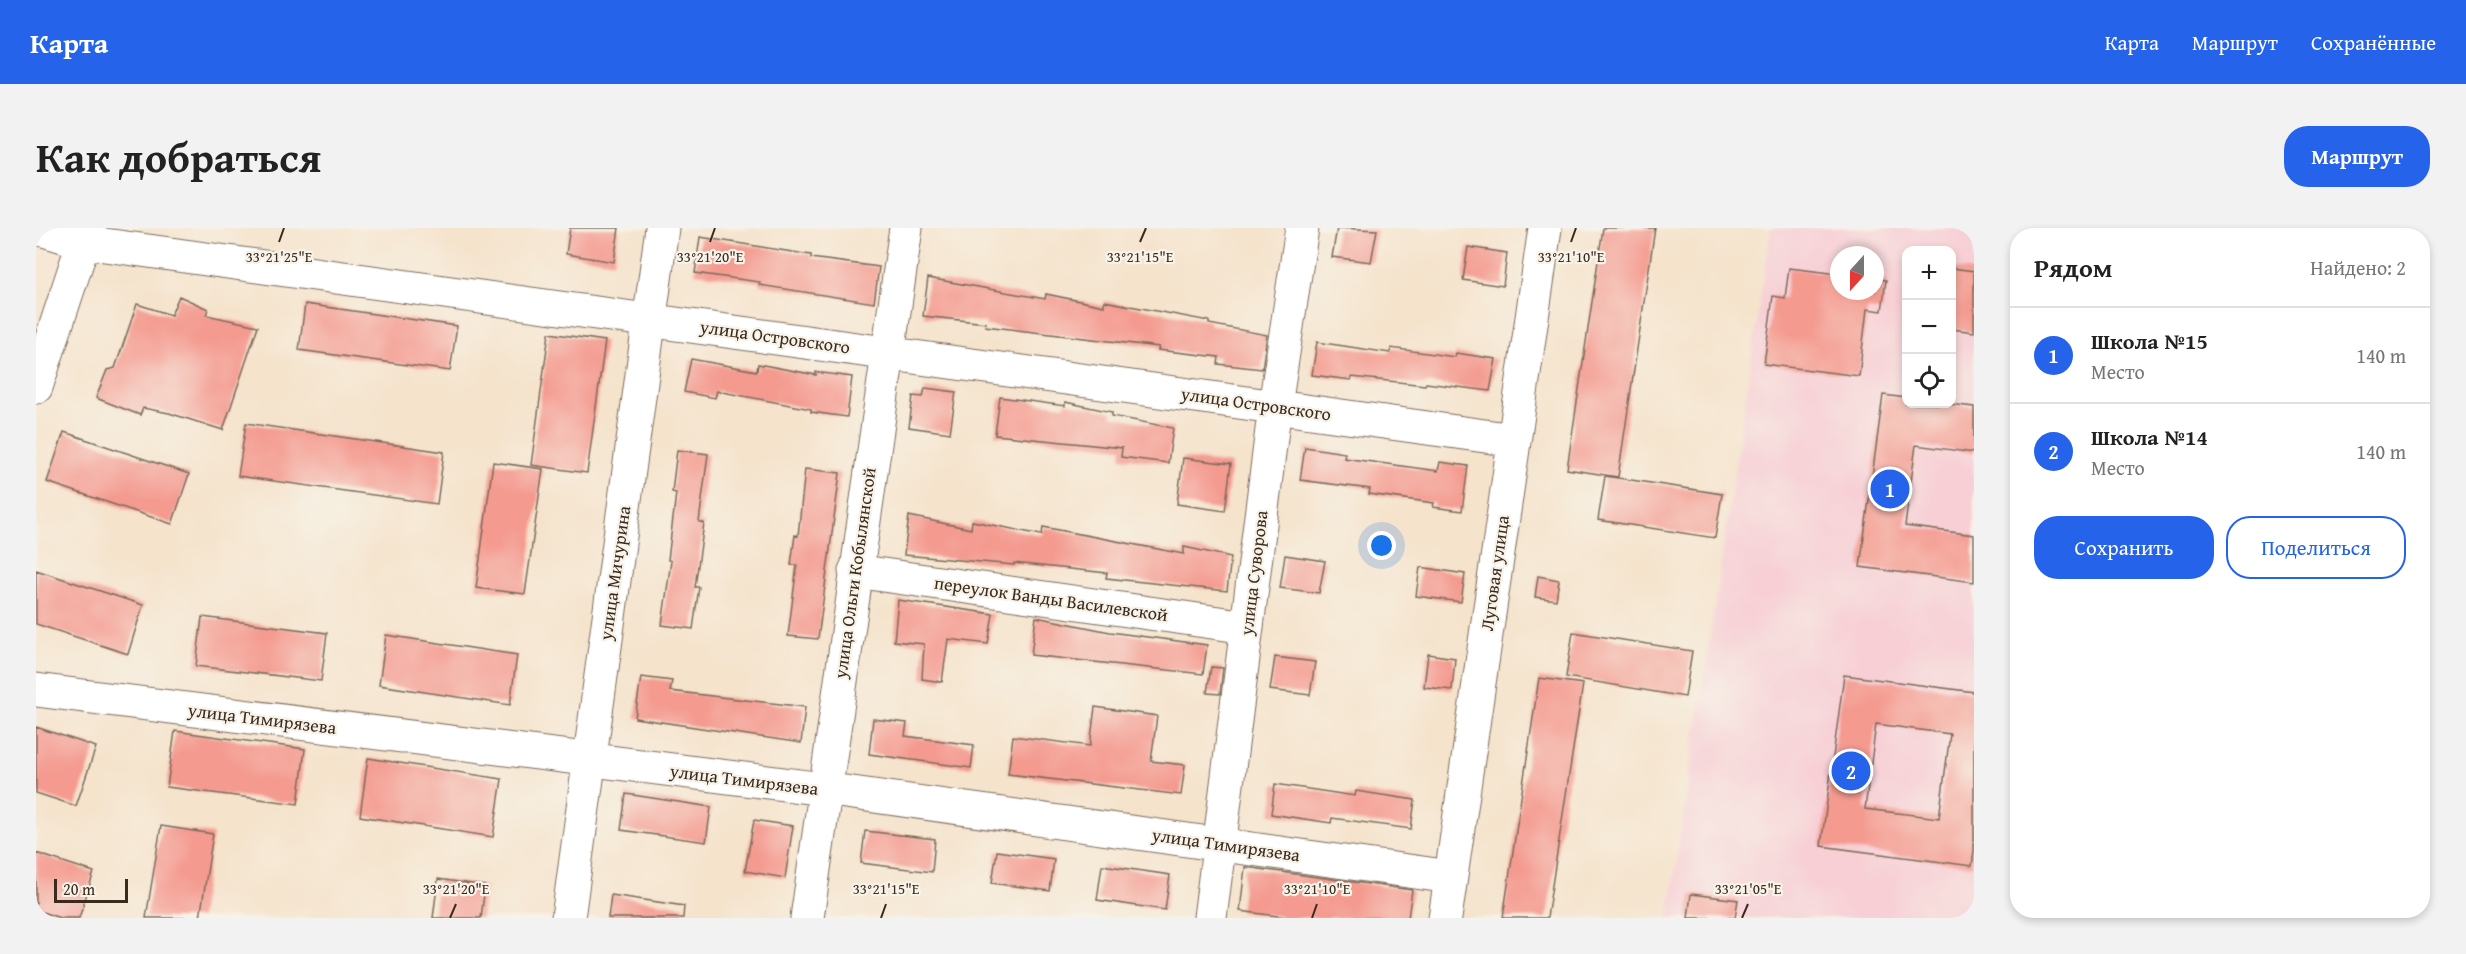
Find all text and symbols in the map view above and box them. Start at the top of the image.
text: Карта [30,22,108,63]
text: Карта [2105,27,2159,58]
text: Маршрут [2192,27,2278,58]
text: Сохранённые [2311,27,2436,58]
text: Как добраться [36,126,321,187]
button: Маршрут [2284,126,2430,187]
text: 33°21'25"E [246,246,313,267]
text: 33°21'20"E [677,246,744,267]
text: 33°21'15"E [1107,246,1174,267]
text: 33°21'10"E [1538,246,1605,267]
north arrow [1830,246,1884,300]
map controls [1902,246,1956,408]
button: + [1902,246,1956,300]
text: Рядом [2034,248,2112,287]
text: Найдено: 2 [2310,253,2406,282]
button: − [1902,300,1956,354]
street label: улица Островского [697,312,852,360]
text: Школа №15 [2091,325,2208,357]
text: 1 [2048,341,2059,370]
text: 140 m [2356,341,2406,370]
button: locate [1902,354,1956,408]
text: Место [2091,357,2145,386]
street label: улица Островского [1178,379,1333,427]
text: Школа №14 [2091,421,2208,453]
text: 2 [2048,437,2059,466]
text: 140 m [2356,437,2406,466]
text: Место [2091,453,2145,482]
street label: улица Ольги Кобылянской [826,465,883,681]
pin: 1 [1870,466,1910,512]
street label: улица Мичурина [592,503,637,643]
street label: улица Суворова [1232,508,1275,638]
street label: Луговая улица [1473,513,1516,632]
button: Сохранить [2034,516,2214,579]
button: Поделиться [2226,516,2406,579]
your location [1367,531,1396,560]
street label: переулок Ванды Василевской [932,569,1170,628]
street label: улица Тимирязева [185,696,338,741]
pin: 2 [1832,748,1870,794]
street label: улица Тимирязева [667,757,820,802]
street label: улица Тимирязева [1149,821,1302,868]
scale bar [54,876,128,904]
text: 20 m [63,877,95,901]
text: 33°21'20"E [423,878,490,899]
text: 33°21'15"E [853,878,920,899]
text: 33°21'10"E [1284,878,1351,899]
text: 33°21'05"E [1715,878,1782,899]

